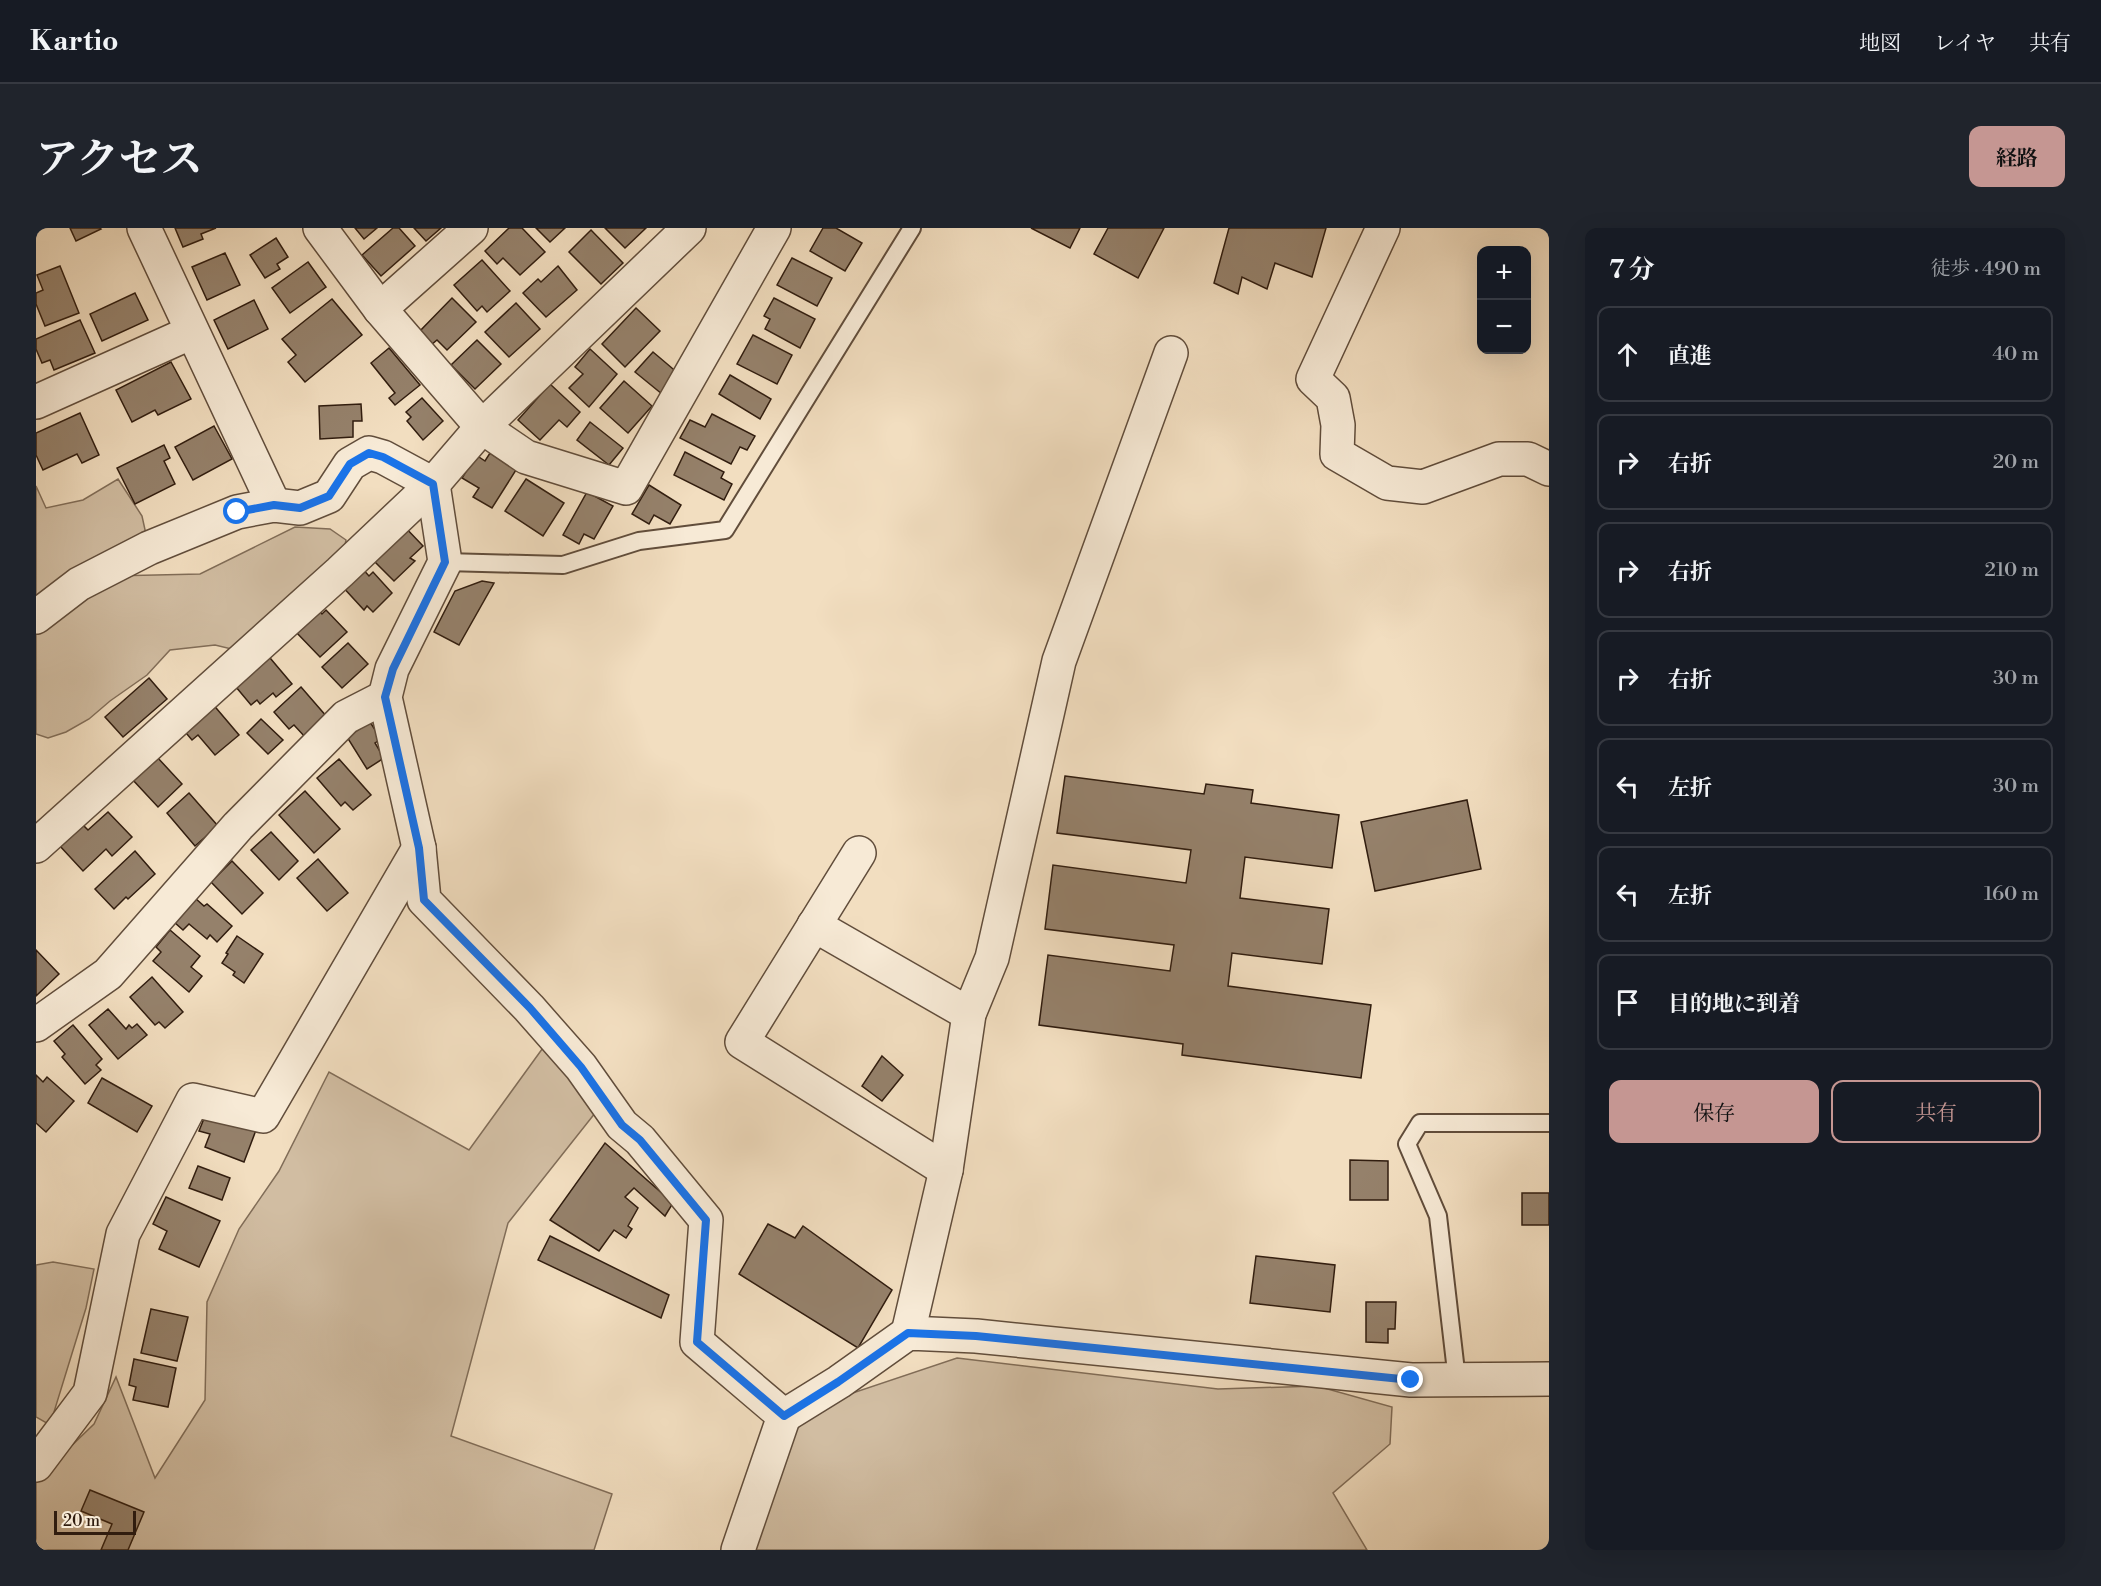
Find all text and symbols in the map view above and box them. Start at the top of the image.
text: Kartio [30,24,119,59]
text: 地図 [1859,31,1901,57]
text: レイヤ [1934,31,1996,57]
text: 共有 [2029,31,2071,57]
button: 経路 [1969,126,2065,187]
text: アクセス [36,134,203,187]
map controls [1477,246,1531,354]
button: + [1477,246,1531,300]
text: 7 分 [1609,254,1655,286]
text: 徒歩 · 490 m [1931,257,2041,282]
button: − [1477,300,1531,354]
icon: ahead [1611,338,1644,371]
text: 40 m [1992,342,2039,367]
text: 直進 [1668,343,1712,370]
icon: right [1611,446,1644,479]
text: 20 m [1993,450,2039,475]
text: 右折 [1668,451,1712,478]
route start [223,498,249,524]
icon: right [1611,554,1644,587]
text: 210 m [1984,558,2039,583]
text: 右折 [1668,559,1712,586]
icon: right [1611,662,1644,695]
text: 30 m [1993,666,2039,691]
text: 右折 [1668,667,1712,694]
icon: left [1611,770,1644,803]
text: 30 m [1993,774,2039,799]
text: 左折 [1668,775,1712,802]
icon: left [1611,878,1644,911]
text: 160 m [1984,882,2039,907]
text: 左折 [1668,883,1712,910]
icon: arrive [1611,986,1644,1019]
text: 目的地に到着 [1668,991,1800,1018]
button: 保存 [1609,1080,1819,1143]
button: 共有 [1831,1080,2041,1143]
route end [1397,1366,1423,1392]
scale bar [54,1508,136,1536]
text: 20 m [63,1511,100,1531]

